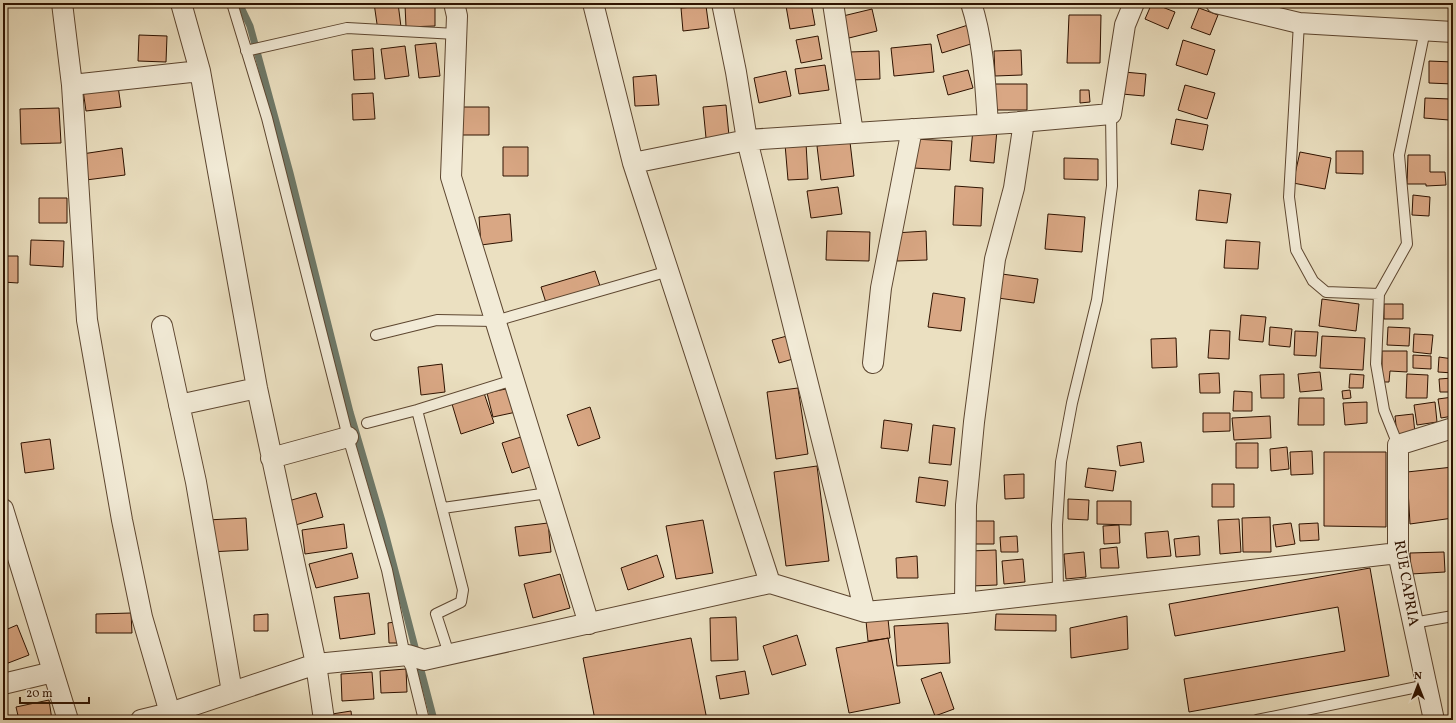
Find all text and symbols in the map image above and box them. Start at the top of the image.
street label: RUE CAPRIA [1388,538,1424,628]
north arrow [1398,665,1438,705]
text: N [1414,669,1422,684]
scale bar [20,679,89,705]
text: 20 m [26,686,53,702]

